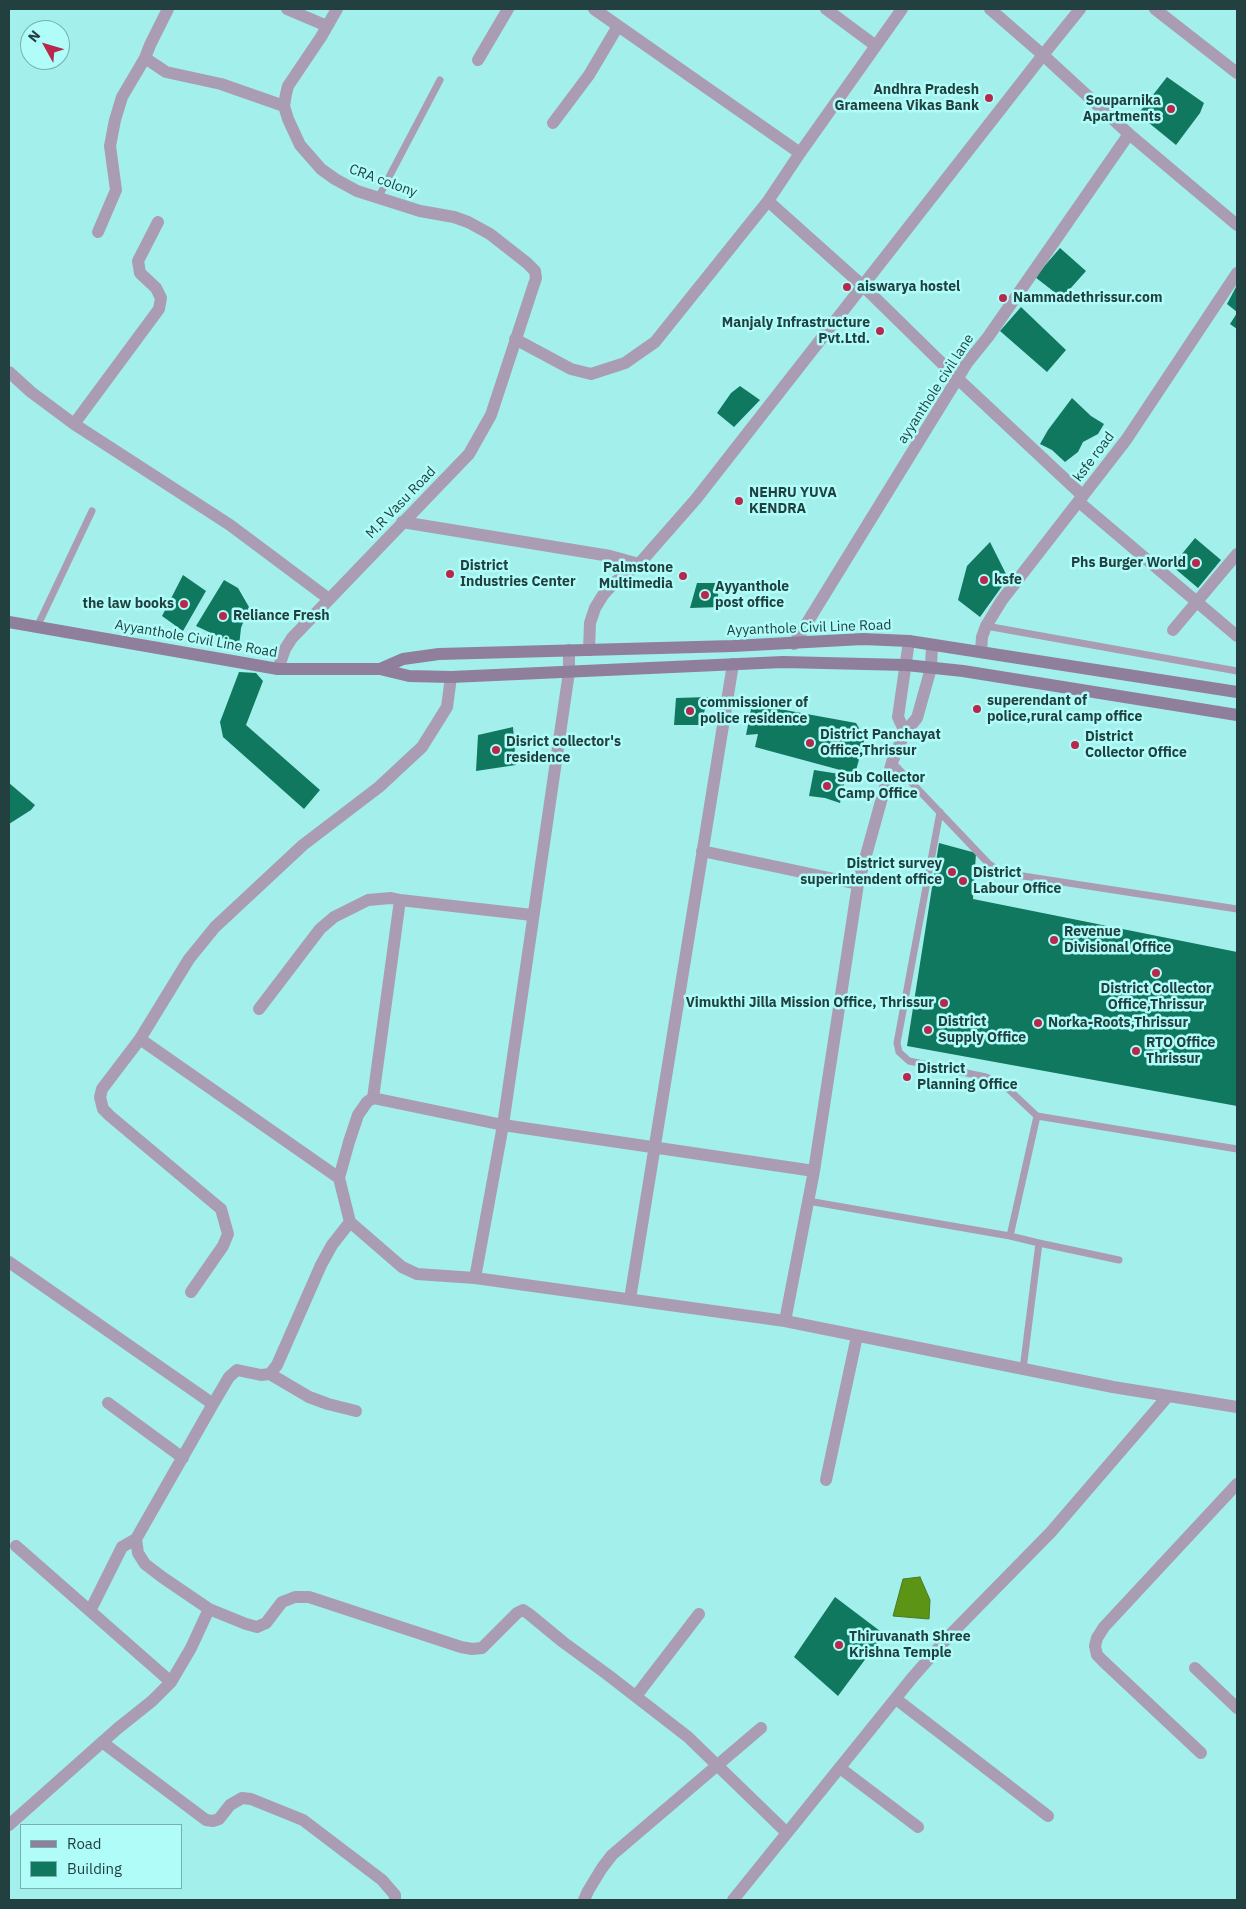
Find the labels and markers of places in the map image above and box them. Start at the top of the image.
place label: Andhra Pradesh Grameena Vikas Bank [834,82,979,114]
marker: Andhra Pradesh Grameena Vikas Bank [983,92,995,104]
place label: Souparnika Apartments [1083,93,1161,125]
marker: Souparnika Apartments [1165,103,1177,115]
place label: aiswarya hostel [857,279,960,295]
marker: aiswarya hostel [841,281,853,293]
place label: Nammadethrissur.com [1013,290,1162,306]
marker: Nammadethrissur.com [997,292,1009,304]
place label: Manjaly Infrastructure Pvt.Ltd. [722,315,870,348]
marker: Manjaly Infrastructure Pvt.Ltd. [874,325,886,337]
place label: NEHRU YUVA KENDRA [749,485,837,518]
marker: NEHRU YUVA KENDRA [733,495,745,507]
place label: Phs Burger World [1071,555,1186,571]
marker: Phs Burger World [1190,557,1202,569]
place label: District Industries Center [460,558,576,590]
place label: Palmstone Multimedia [599,560,673,592]
marker: District Industries Center [444,568,456,580]
marker: Palmstone Multimedia [677,570,689,582]
place label: ksfe [994,572,1022,588]
marker: ksfe [978,574,990,586]
place label: Ayyanthole post office [715,579,789,612]
marker: Ayyanthole post office [699,589,711,601]
place label: the law books [83,596,174,612]
marker: the law books [178,598,190,610]
place label: Reliance Fresh [233,608,330,624]
marker: Reliance Fresh [217,610,229,622]
place label: superendant of police,rural camp office [987,693,1142,726]
place label: commissioner of police residence [700,695,808,728]
marker: superendant of police,rural camp office [971,703,983,715]
marker: commissioner of police residence [684,705,696,717]
place label: District Panchayat Office,Thrissur [820,727,941,760]
place label: District Collector Office [1085,729,1187,762]
place label: Disrict collector's residence [506,734,621,766]
marker: District Panchayat Office,Thrissur [804,737,816,749]
marker: District Collector Office [1069,739,1081,751]
marker: Disrict collector's residence [490,744,502,756]
place label: Sub Collector Camp Office [837,770,925,802]
marker: Sub Collector Camp Office [821,780,833,792]
place label: District survey superintendent office [800,856,942,889]
place label: District Labour Office [973,865,1061,898]
marker: District survey superintendent office [946,866,958,878]
marker: District Labour Office [957,875,969,887]
place label: Revenue Divisional Office [1064,924,1171,956]
marker: Revenue Divisional Office [1048,934,1060,946]
marker: District Collector Office,Thrissur [1150,967,1162,979]
place label: District Collector Office,Thrissur [1101,981,1211,1014]
place label: Vimukthi Jilla Mission Office, Thrissur [686,995,934,1011]
marker: Vimukthi Jilla Mission Office, Thrissur [938,997,950,1009]
place label: District Supply Office [938,1014,1026,1046]
place label: Norka-Roots,Thrissur [1048,1015,1188,1031]
marker: Norka-Roots,Thrissur [1032,1017,1044,1029]
marker: District Supply Office [922,1024,934,1036]
place label: RTO Office Thrissur [1146,1035,1215,1068]
marker: RTO Office Thrissur [1130,1045,1142,1057]
place label: District Planning Office [917,1061,1018,1094]
marker: District Planning Office [901,1071,913,1083]
place label: Thiruvanath Shree Krishna Temple [849,1629,971,1661]
marker: Thiruvanath Shree Krishna Temple [833,1639,845,1651]

